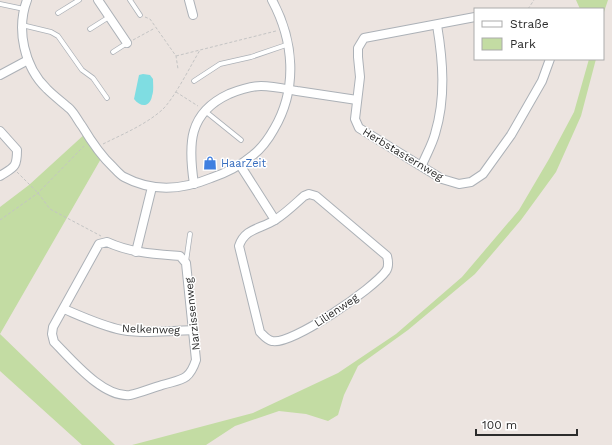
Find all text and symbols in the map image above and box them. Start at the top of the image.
legend [474,8,604,60]
text: Straße [510,17,549,31]
text: Park [510,37,536,51]
street label: Herbstasternweg [360,125,445,184]
shop icon: HaarZeit [202,155,218,171]
place label: HaarZeit [221,157,267,170]
street label: Narzissenweg [182,277,203,351]
street label: Lilienweg [312,291,361,330]
street label: Nelkenweg [122,322,180,337]
scale bar [476,411,577,437]
text: 100 m [482,418,517,432]

